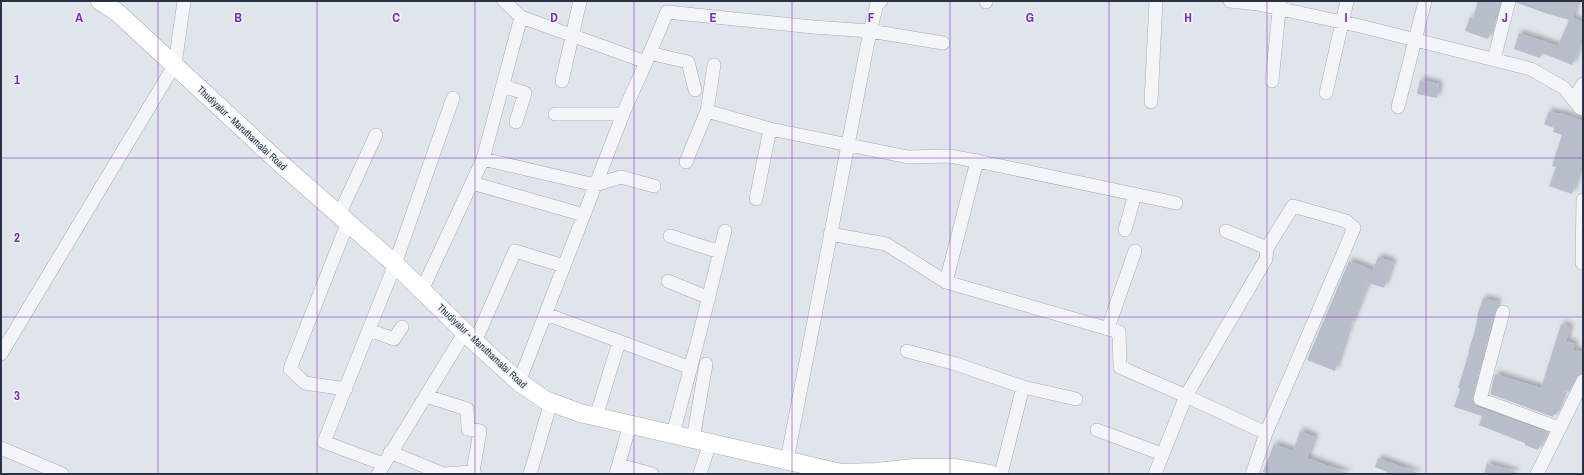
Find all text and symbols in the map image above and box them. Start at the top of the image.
text: A [75,9,83,26]
text: B [234,9,242,26]
text: C [392,9,400,26]
text: D [550,9,558,26]
text: E [709,9,717,26]
text: F [868,9,875,26]
text: G [1026,9,1034,26]
text: H [1184,9,1192,26]
text: I [1345,9,1348,26]
text: J [1502,9,1508,26]
text: 1 [14,71,20,88]
street label: Thudiyalur - Maruthamalai Road [194,83,290,173]
text: 2 [14,229,20,246]
street label: Thudiyalur - Maruthamalai Road [434,301,530,391]
text: 3 [14,387,20,404]

